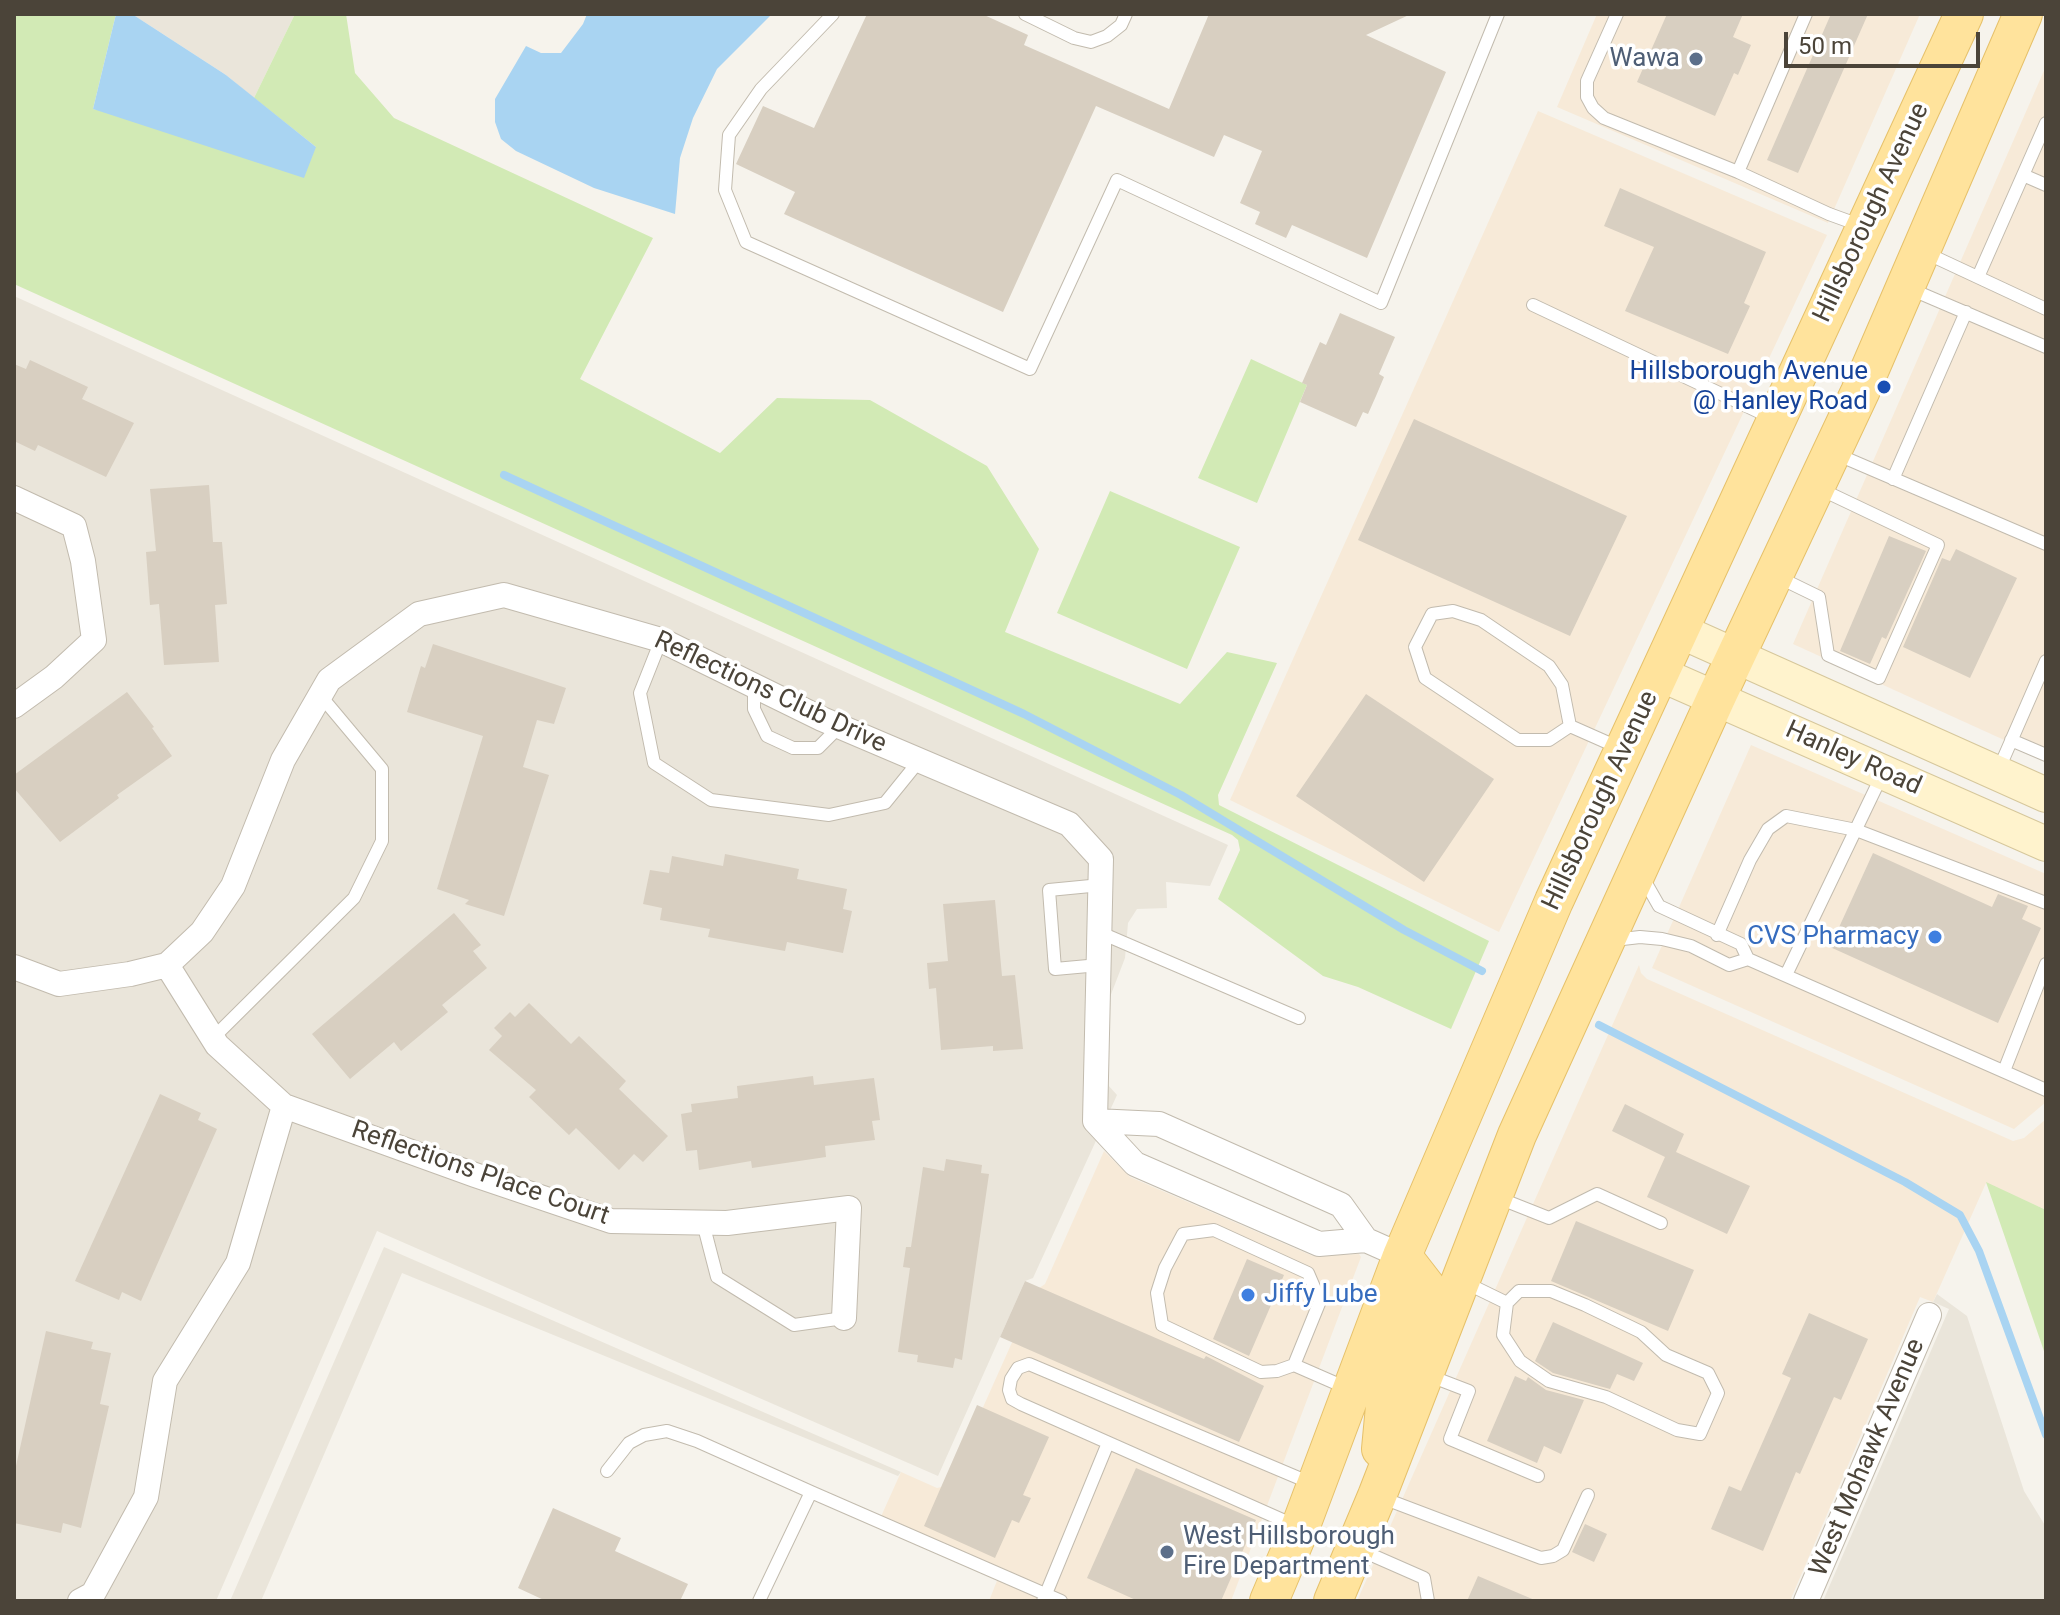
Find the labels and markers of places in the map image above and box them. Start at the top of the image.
place label: Wawa [1610,43,1680,75]
marker: Wawa [1687,50,1705,68]
place label: Hillsborough Avenue @ Hanley Road [1630,356,1868,418]
marker: Hillsborough Avenue @ Hanley Road [1875,378,1893,396]
place label: CVS Pharmacy [1747,921,1919,953]
marker: CVS Pharmacy [1926,928,1944,946]
place label: Jiffy Lube [1264,1279,1378,1311]
marker: Jiffy Lube [1239,1286,1257,1304]
place label: West Hillsborough Fire Department [1183,1521,1395,1582]
marker: West Hillsborough Fire Department [1158,1543,1176,1561]

